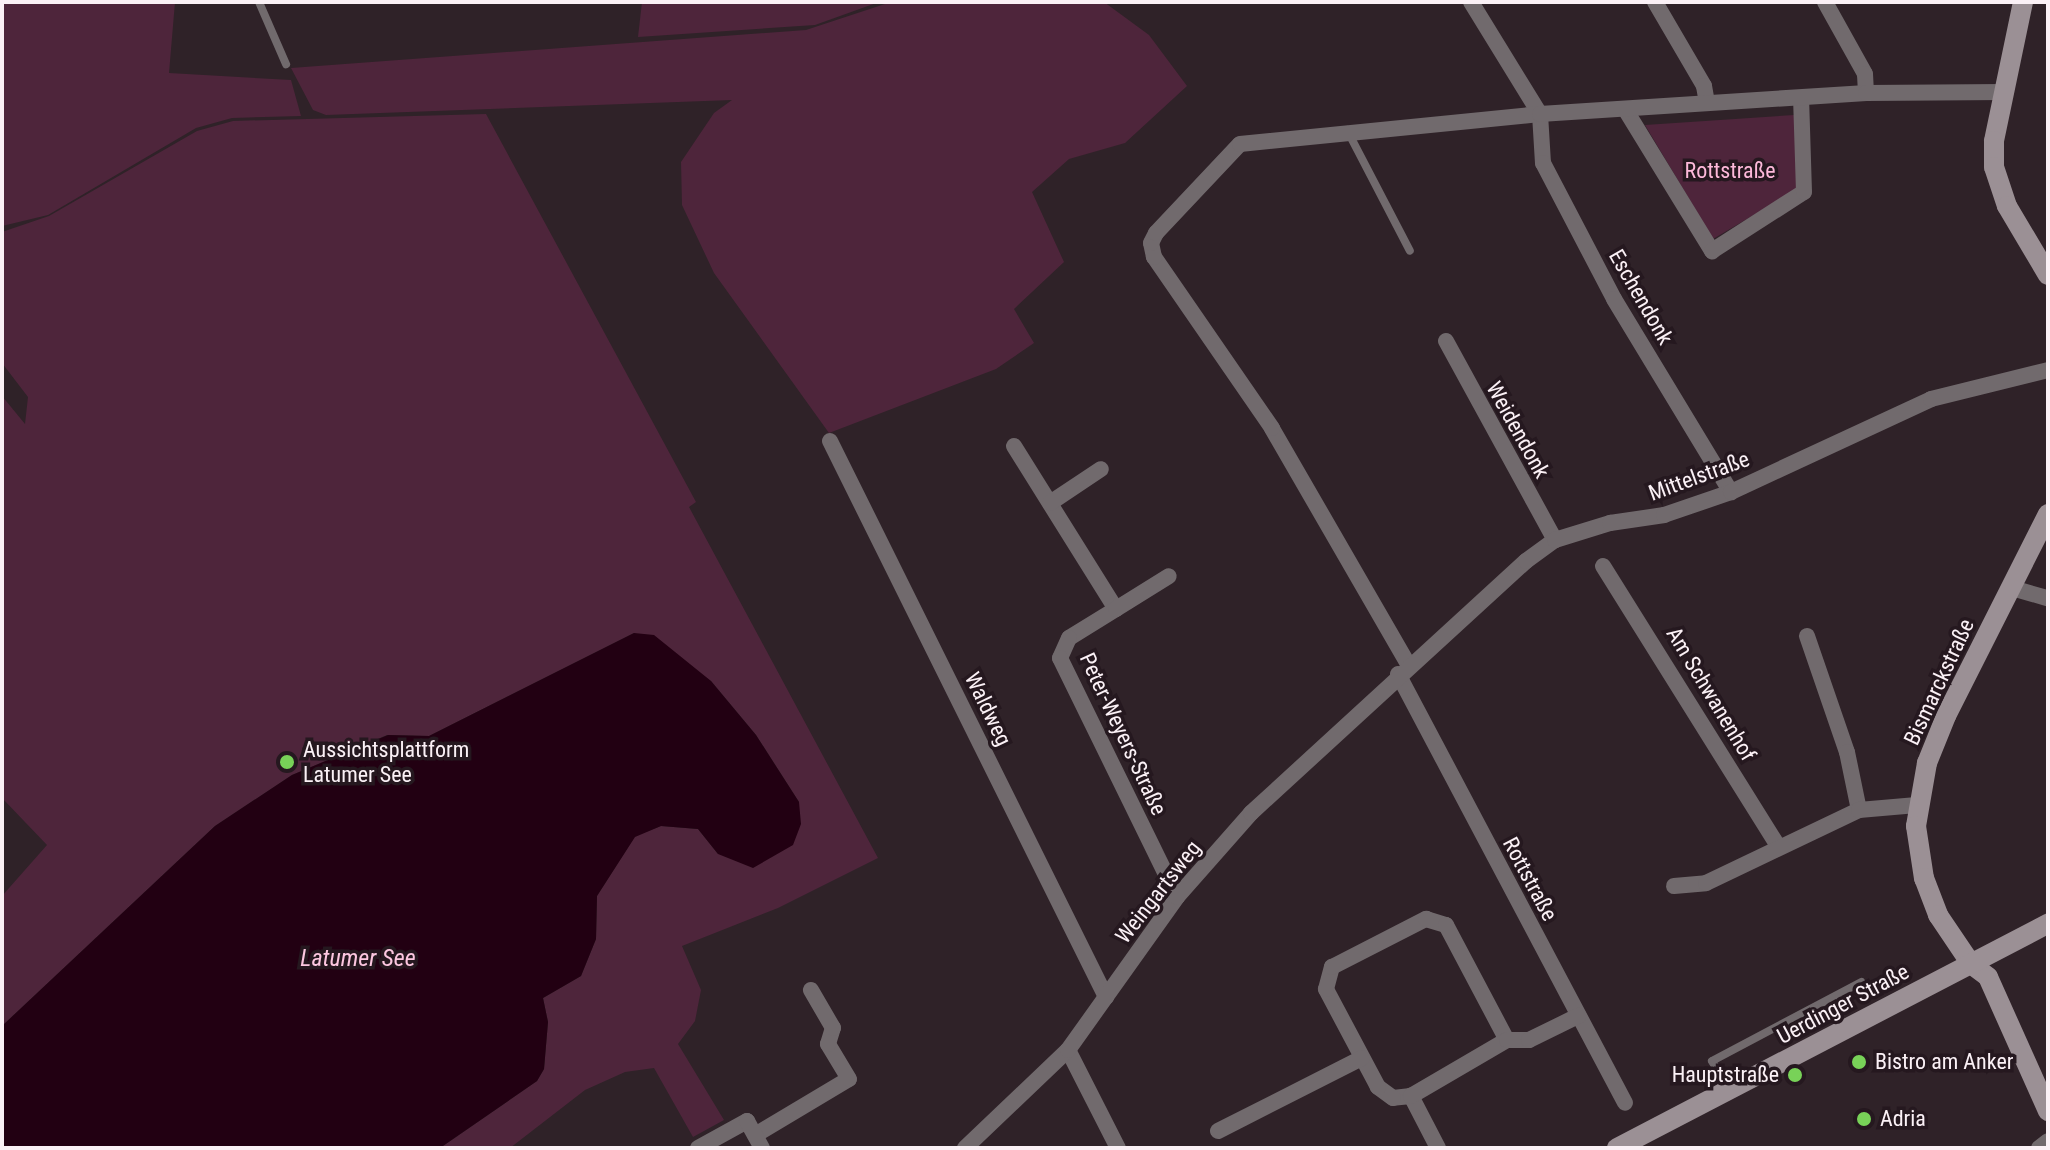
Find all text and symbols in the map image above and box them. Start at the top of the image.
park label: Rottstraße [1685,158,1775,184]
street label: Eschendonk [1603,245,1679,349]
street label: Weidendonk [1481,377,1555,483]
street label: Mittelstraße [1645,446,1753,506]
street label: Bismarckstraße [1898,615,1980,749]
street label: Am Schwanenhof [1661,622,1761,766]
street label: Peter-Weyers-Straße [1074,649,1172,819]
street label: Waldweg [959,668,1017,750]
place label: Aussichtsplattform Latumer See [303,736,469,788]
marker: Aussichtsplattform Latumer See [278,753,296,771]
street label: Rottstraße [1497,833,1563,925]
street label: Weingartsweg [1110,835,1206,949]
water label: Latumer See [300,945,416,973]
street label: Uerdinger Straße [1773,958,1913,1050]
place label: Bistro am Anker [1875,1049,2013,1075]
marker: Bistro am Anker [1850,1053,1868,1071]
place label: Hauptstraße [1672,1062,1779,1088]
marker: Hauptstraße [1786,1066,1804,1084]
place label: Adria [1880,1106,1926,1132]
marker: Adria [1855,1110,1873,1128]

